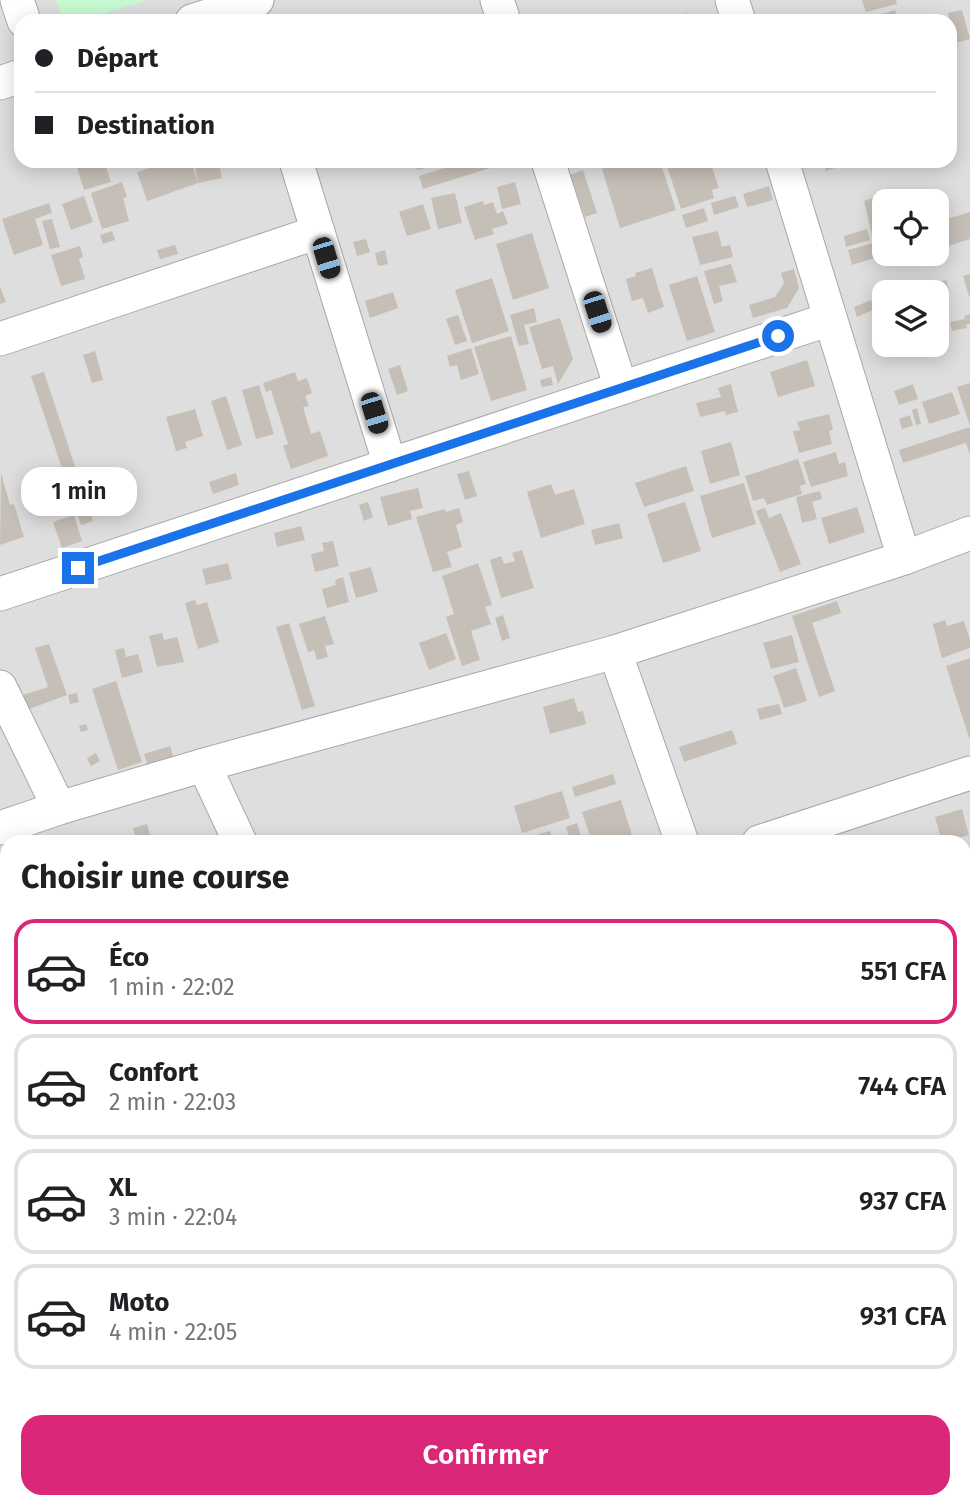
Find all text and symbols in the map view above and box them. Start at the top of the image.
text: Départ [77,43,158,74]
text: Destination [77,110,215,141]
map controls [872,189,949,357]
button: locate [872,189,949,266]
car [310,235,343,281]
button: layers [872,280,949,357]
car [581,289,614,335]
route start [762,320,794,352]
car [358,390,391,436]
callout: 1 min [20,466,136,516]
text: 1 min [51,477,107,505]
route end [62,552,94,584]
text: Choisir une course [21,858,289,896]
icon: car [25,940,88,1003]
text: Éco [109,942,149,973]
text: 551 CFA [860,956,946,987]
text: 1 min · 22:02 [109,973,235,1001]
icon: car [25,1055,88,1118]
text: Confort [109,1057,198,1088]
text: 744 CFA [858,1071,946,1102]
text: 2 min · 22:03 [109,1088,236,1116]
icon: car [25,1170,88,1233]
text: XL [109,1172,137,1203]
text: 937 CFA [859,1186,946,1217]
text: 3 min · 22:04 [109,1203,237,1231]
icon: car [25,1285,88,1348]
text: Moto [109,1287,169,1318]
text: 931 CFA [860,1301,946,1332]
text: 4 min · 22:05 [109,1318,237,1346]
button: Confirmer [21,1415,950,1495]

